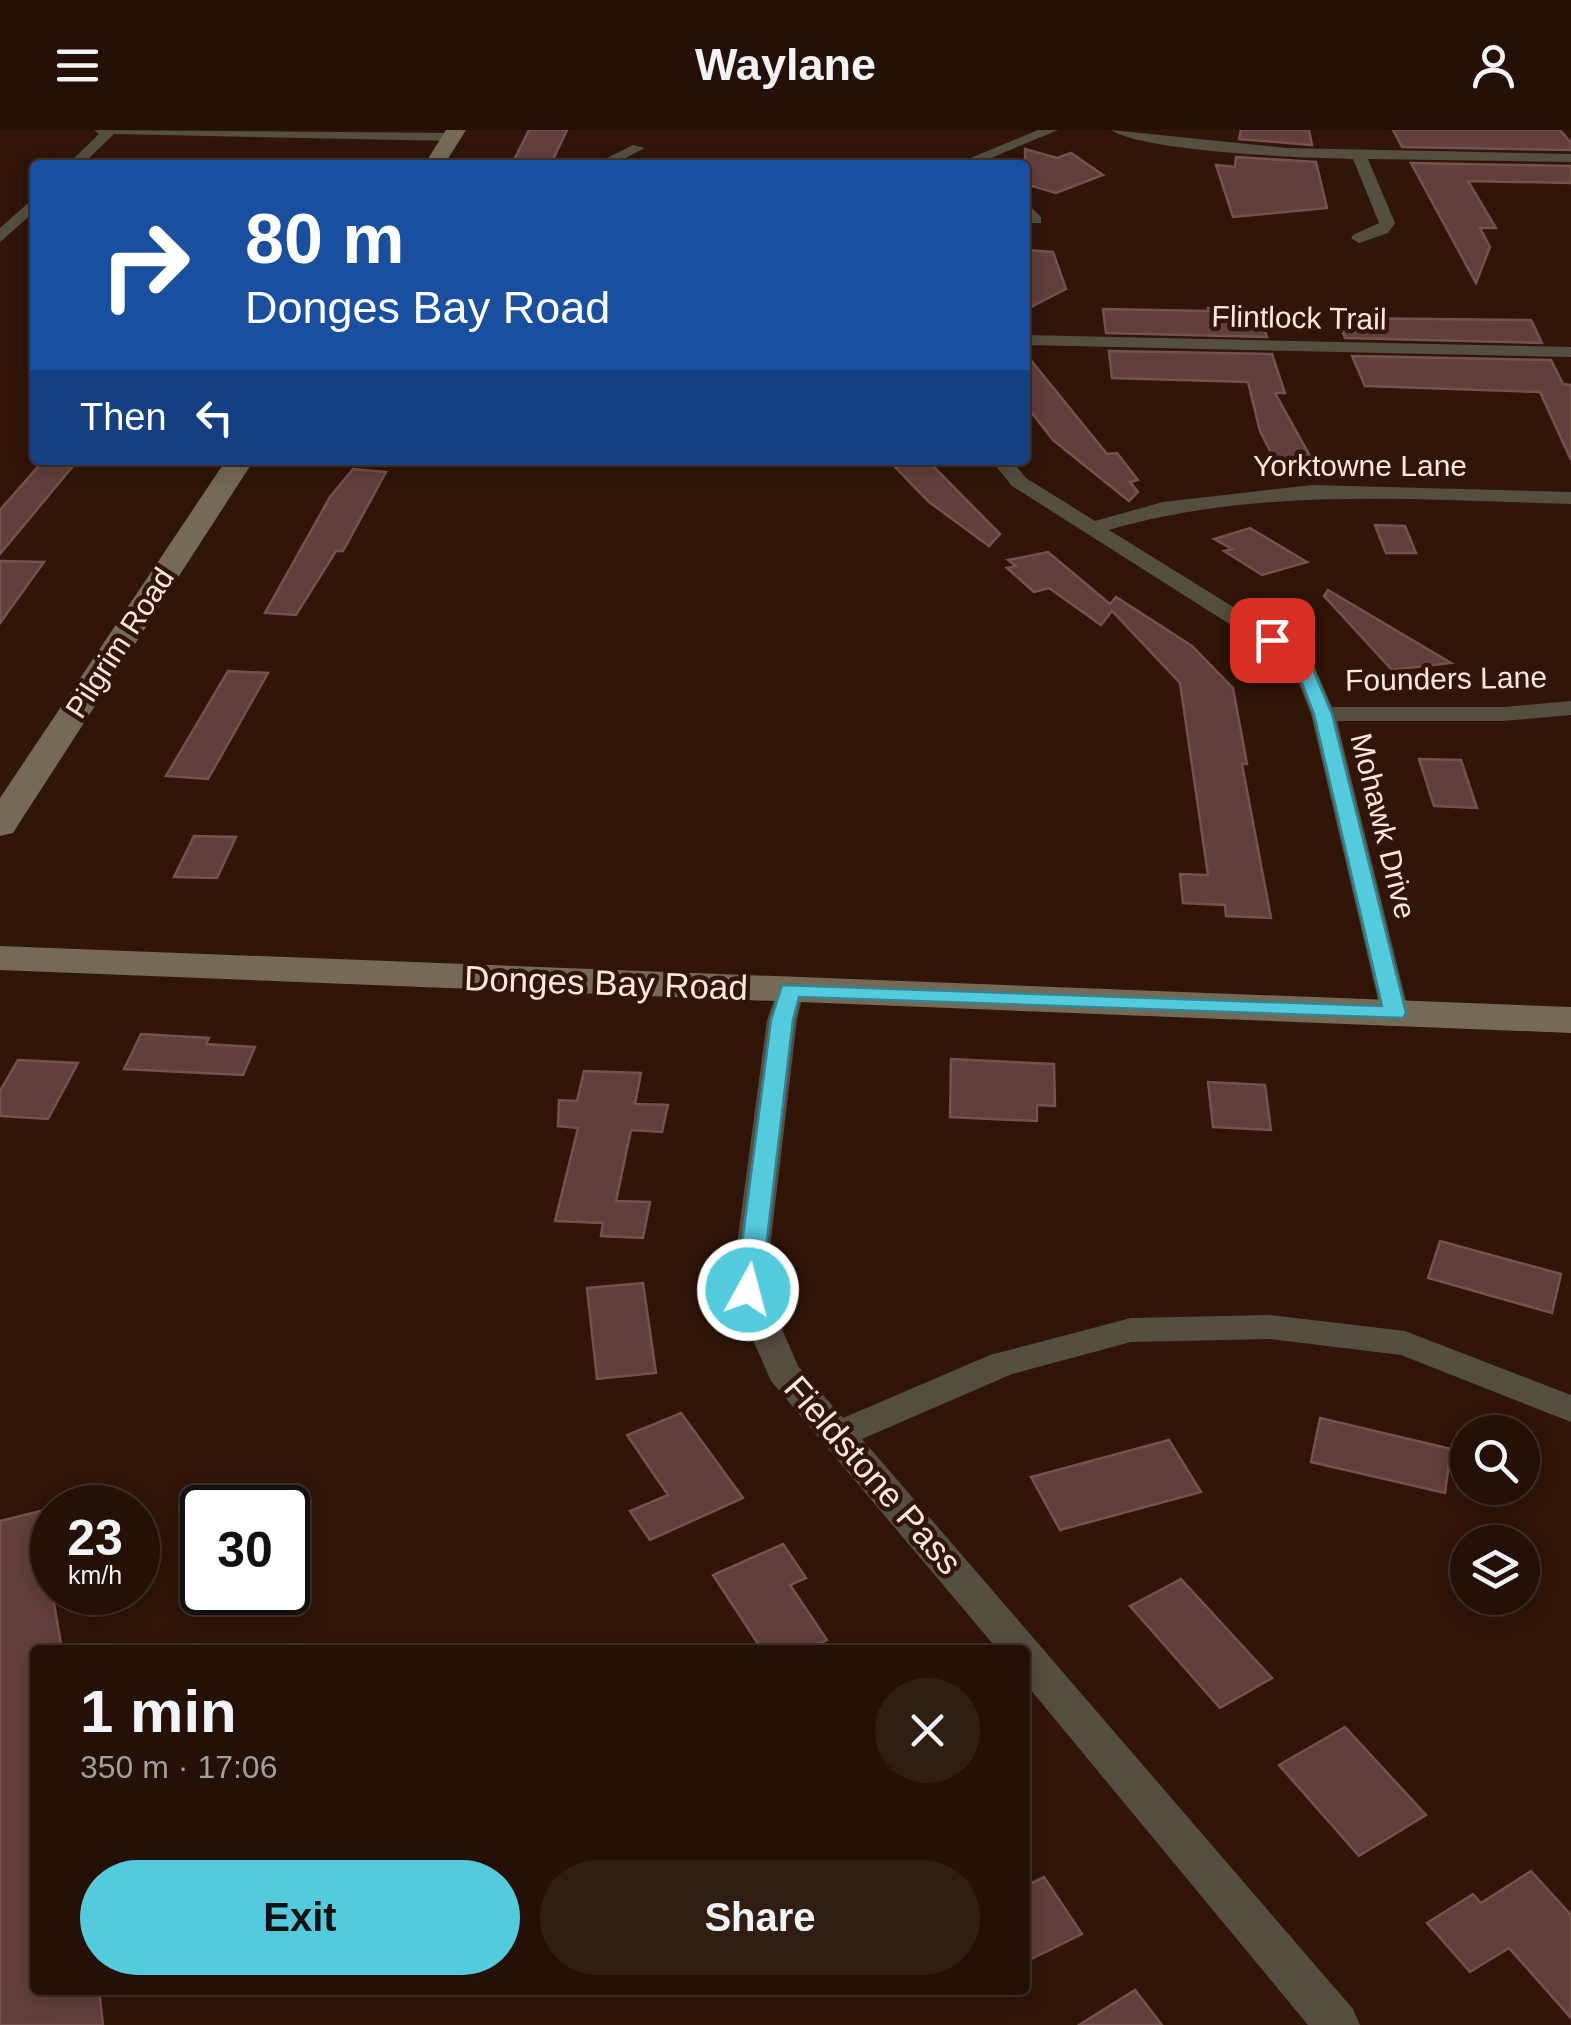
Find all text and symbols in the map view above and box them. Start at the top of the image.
icon: menu [50,38,105,93]
icon: person [1466,38,1521,93]
text: Waylane [695,39,876,90]
icon: right [80,200,210,330]
text: 80 m [245,200,405,278]
text: Donges Bay Road [245,282,610,333]
street label: Flintlock Trail [1211,299,1387,336]
icon: left [187,390,242,445]
text: Then [80,396,167,438]
street label: Yorktowne Lane [1253,449,1467,482]
street label: Pilgrim Road [59,562,180,724]
pin [1230,598,1315,683]
icon: arrive [1245,613,1300,668]
street label: Founders Lane [1345,660,1547,697]
street label: Mohawk Drive [1344,730,1422,922]
street label: Donges Bay Road [463,958,749,1007]
position arrow [696,1238,800,1342]
street label: Fieldstone Pass [777,1368,970,1581]
map controls [1450,1415,1540,1615]
button: search [1450,1415,1540,1505]
speed limit sign: 30 [180,1485,310,1615]
text: 23 [67,1510,123,1566]
button: layers [1450,1525,1540,1615]
text: km/h [68,1561,122,1589]
text: 1 min [80,1678,237,1745]
button: close [875,1678,980,1783]
text: 350 m · 17:06 [80,1749,277,1785]
button: Exit [80,1860,520,1975]
button: Share [540,1860,980,1975]

